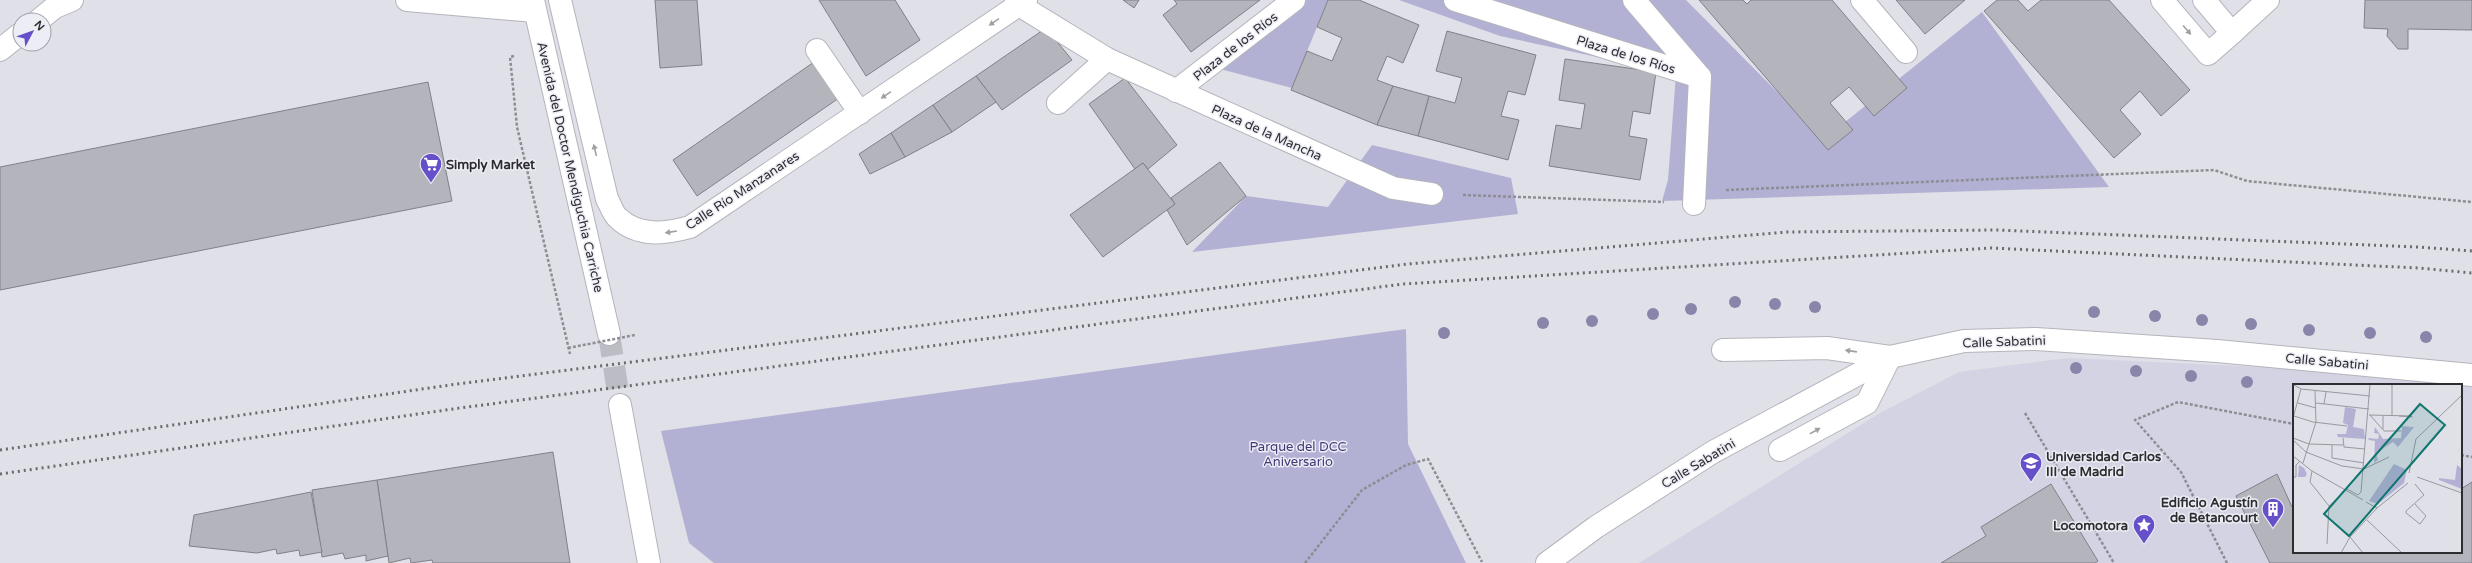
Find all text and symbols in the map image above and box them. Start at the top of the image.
street label: Plaza de los Ríos [1190,9,1281,85]
north arrow [12,12,52,52]
text: N [31,18,47,33]
one-way arrow [989,18,999,26]
one-way arrow [2183,24,2192,35]
street label: Plaza de los Ríos [1574,32,1677,78]
street label: Avenida del Doctor Mendiguchia Carriche [533,40,607,294]
one-way arrow [881,91,891,99]
street label: Plaza de la Mancha [1209,101,1324,164]
one-way arrow [592,143,598,156]
street label: Calle Río Manzanares [683,148,802,234]
supermarket icon: Simply Market [418,151,444,184]
place label: Simply Market [446,157,535,173]
one-way arrow [665,229,677,235]
street label: Calle Sabatini [1962,333,2046,351]
one-way arrow [1845,348,1857,354]
street label: Calle Sabatini [2285,350,2369,374]
inset map [2293,384,2462,553]
one-way arrow [1809,428,1821,434]
street label: Calle Sabatini [1659,435,1738,492]
park label: Parque del DCC Aniversario [1249,439,1347,470]
place label: Universidad Carlos III de Madrid [2046,449,2161,480]
school or university icon: Universidad Carlos III de Madrid [2018,450,2044,483]
place label: Edificio Agustín de Betancourt [2161,495,2258,526]
building icon: Edificio Agustín de Betancourt [2260,496,2286,529]
place icon: Locomotora [2131,512,2157,545]
place label: Locomotora [2053,518,2128,534]

